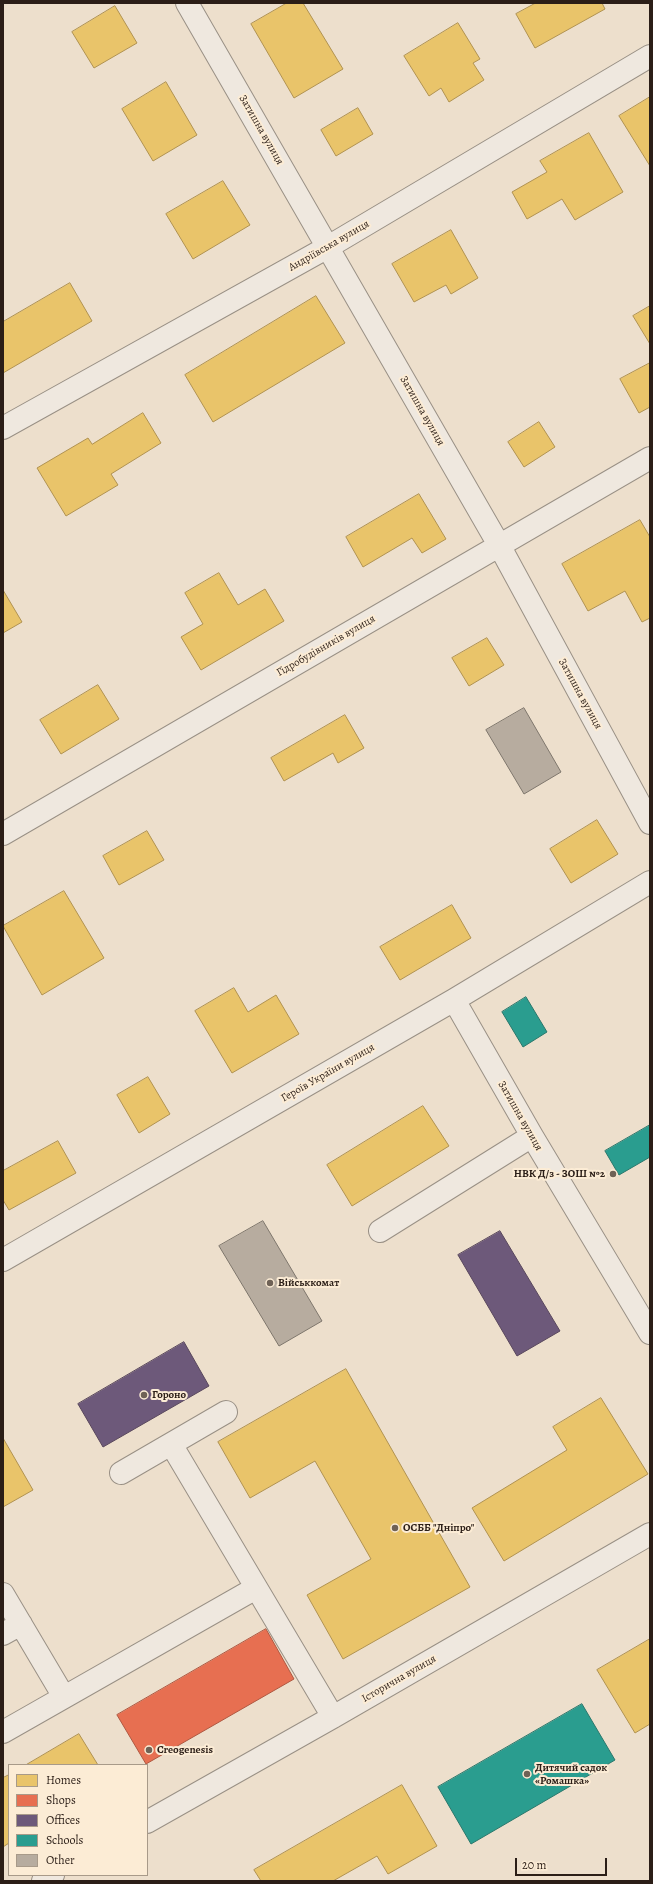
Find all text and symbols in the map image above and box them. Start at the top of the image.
street label: Затишна вулиця [236,93,286,167]
street label: Андріївська вулиця [286,218,372,274]
street label: Затишна вулиця [397,374,447,448]
street label: Гідробудівників вулиця [274,612,378,680]
street label: Затишна вулиця [555,657,605,731]
street label: Героїв України вулиця [279,1041,377,1105]
street label: Затишна вулиця [495,1079,545,1153]
place label: НВК Д/з - ЗОШ №2 [514,1167,605,1181]
marker: НВК Д/з - ЗОШ №2 [608,1169,618,1179]
place label: Військкомат [278,1276,339,1290]
marker: Військкомат [265,1278,275,1288]
place label: Гороно [152,1388,186,1402]
marker: Гороно [139,1390,149,1400]
place label: ОСББ "Днiпро" [403,1521,474,1535]
marker: ОСББ "Днiпро" [390,1523,400,1533]
street label: Історична вулиця [359,1652,439,1706]
place label: Creogenesis [157,1743,213,1757]
marker: Creogenesis [144,1745,154,1755]
place label: Дитячий садок «Ромашка» [535,1761,607,1787]
legend [8,1764,148,1876]
marker: Дитячий садок «Ромашка» [522,1769,532,1779]
text: Homes [46,1772,81,1788]
text: Shops [46,1792,76,1808]
text: Offices [46,1812,80,1828]
text: Schools [46,1832,83,1848]
scale bar [517,1850,609,1876]
text: Other [46,1852,75,1868]
text: 20 m [522,1857,546,1873]

